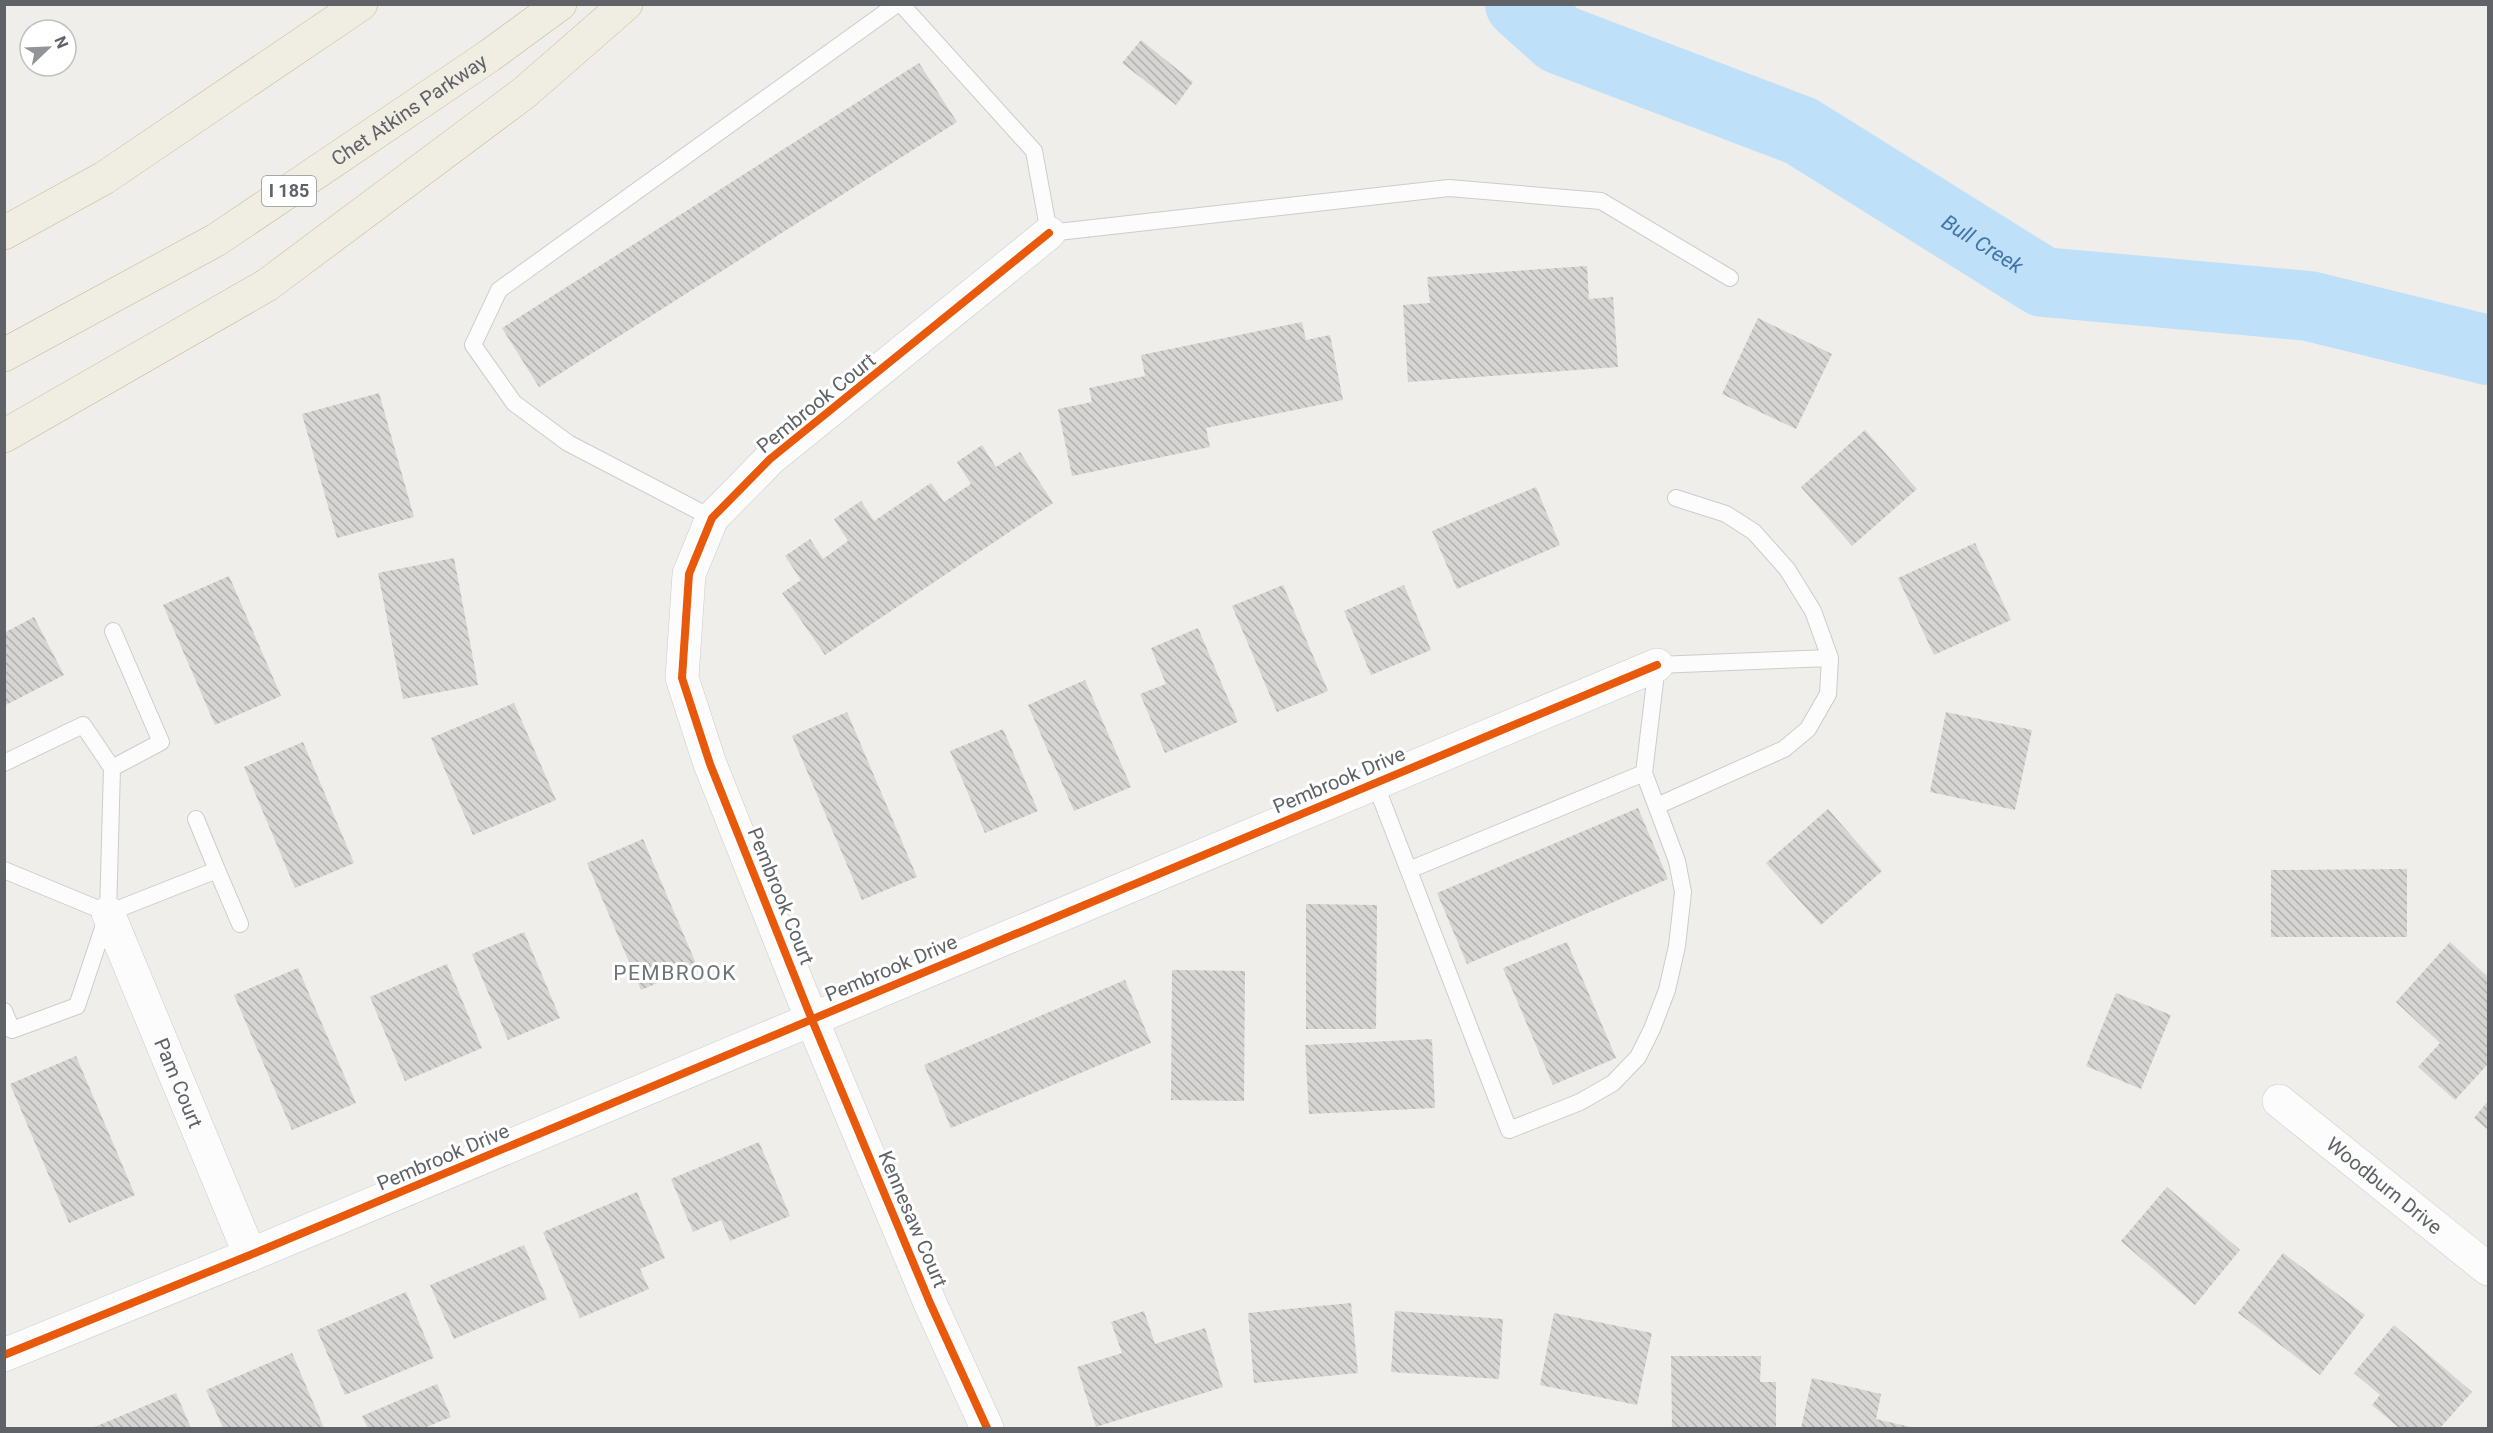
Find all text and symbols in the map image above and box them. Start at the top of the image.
north arrow [18,18,78,78]
text: N [50,33,72,51]
street label: Chet Atkins Parkway [327,49,492,171]
road number: I 185 [262,176,316,206]
water label: Bull Creek [1937,210,2028,279]
street label: Pembrook Court [752,348,880,458]
street label: Pembrook Drive [1269,741,1409,819]
street label: Pembrook Court [743,824,819,968]
street label: Pembrook Drive [821,929,961,1007]
district label: PEMBROOK [613,961,737,985]
street label: Pam Court [149,1034,208,1131]
street label: Pembrook Drive [373,1118,513,1196]
street label: Woodburn Drive [2322,1132,2447,1239]
street label: Kennesaw Court [873,1147,953,1291]

